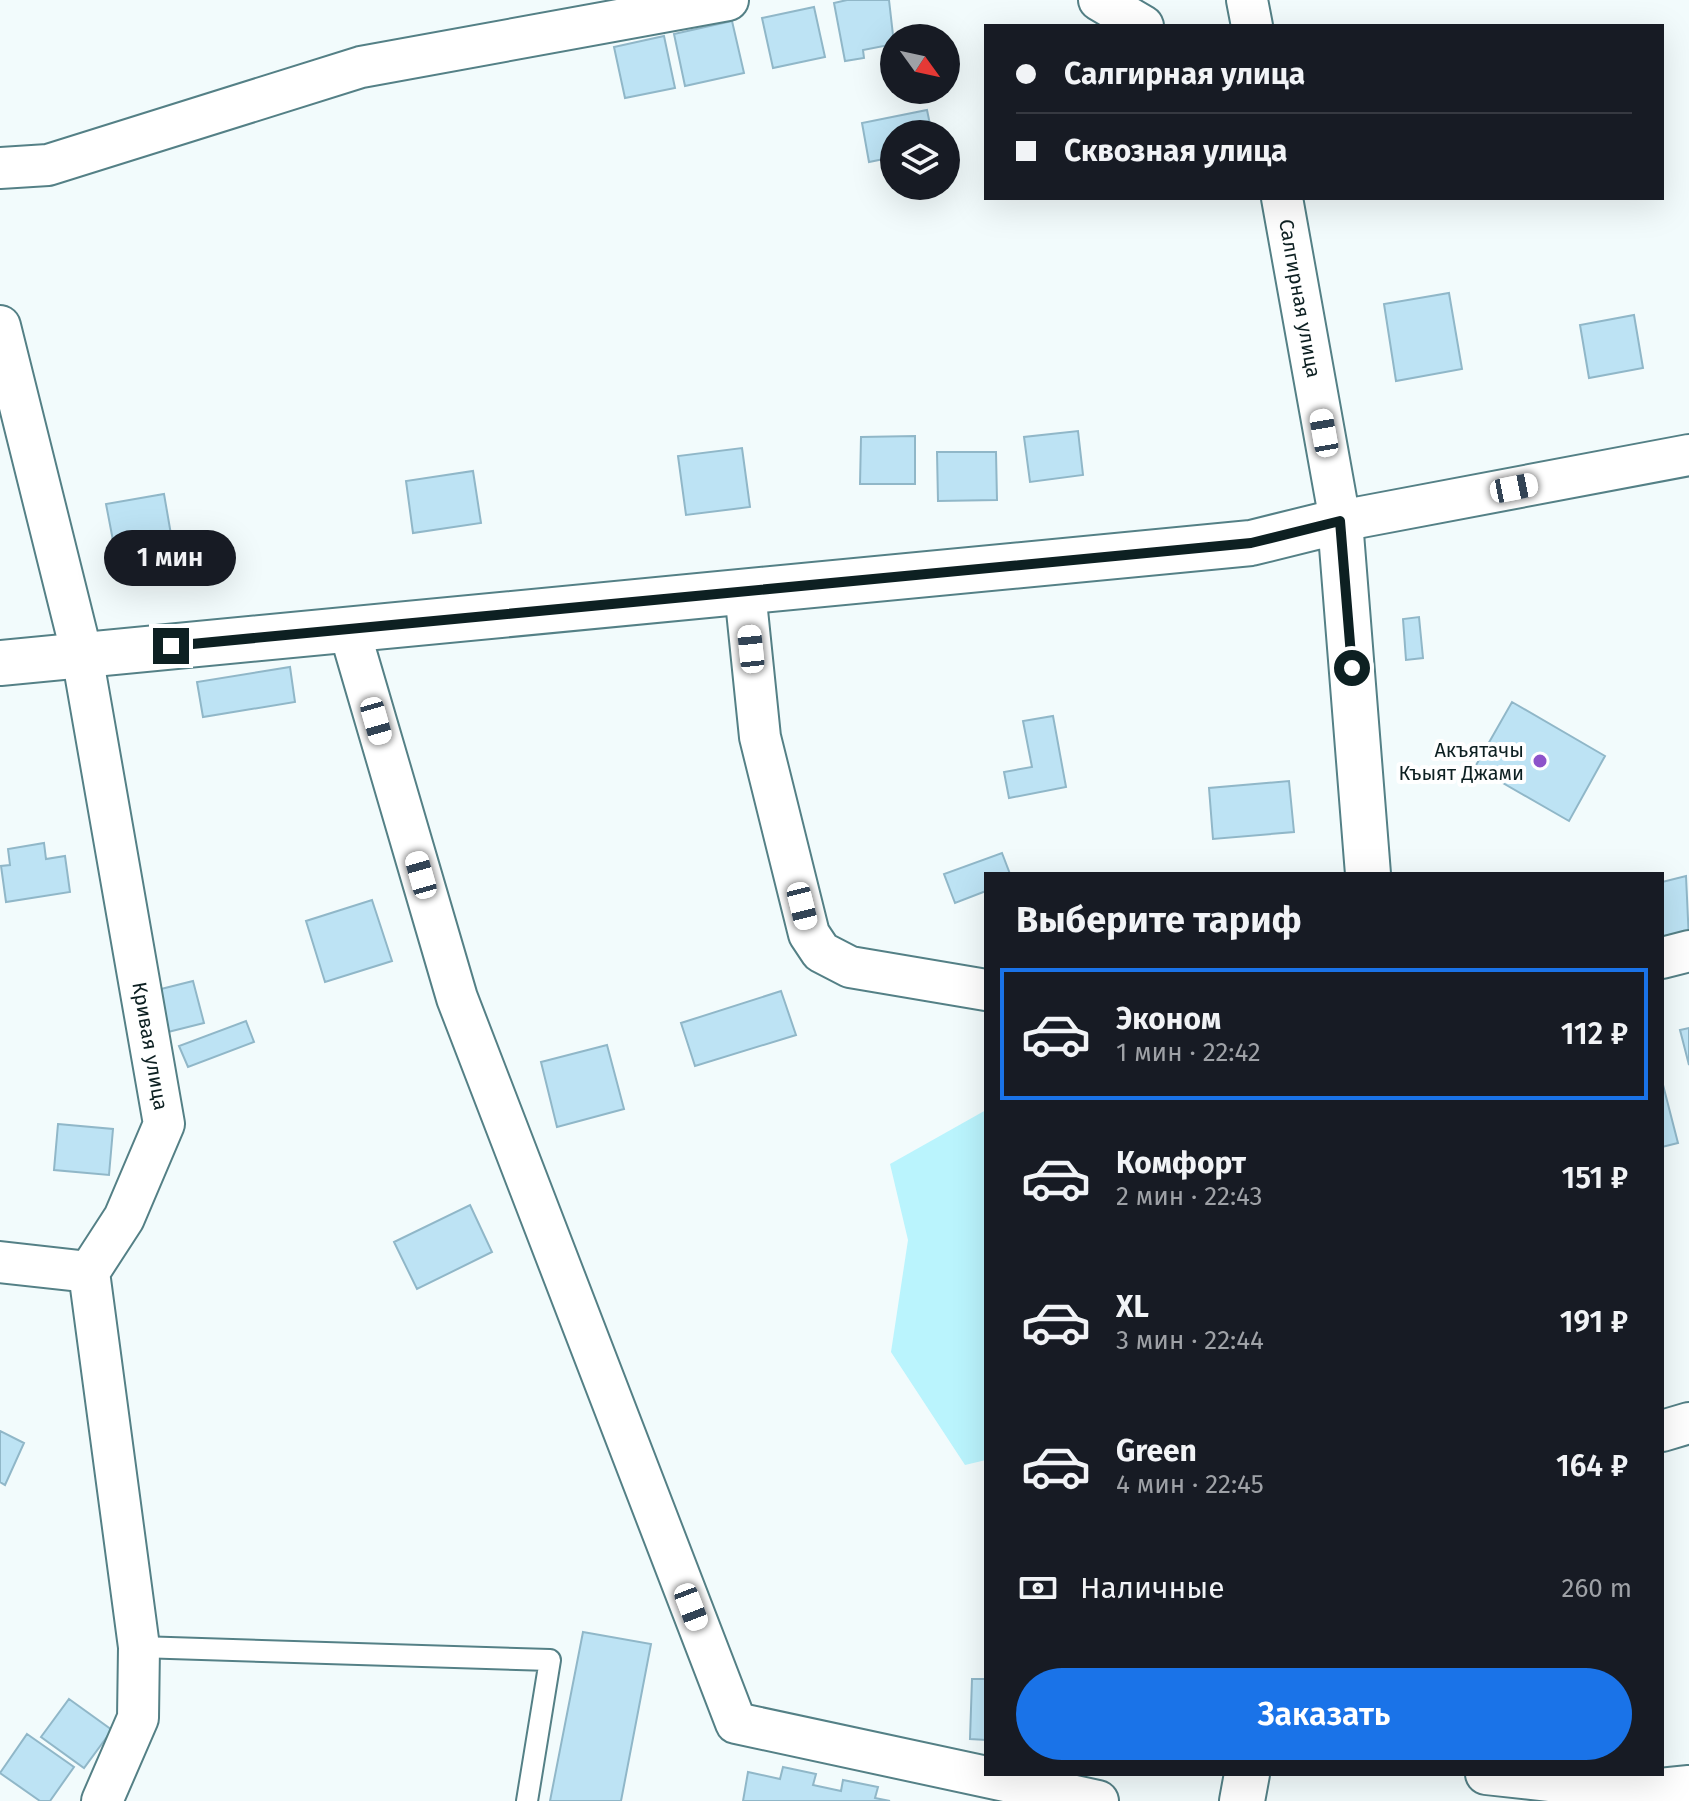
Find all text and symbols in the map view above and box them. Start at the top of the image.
north arrow [880,24,960,104]
map controls [880,24,960,200]
text: Салгирная улица [1064,56,1305,92]
button: layers [880,120,960,200]
text: Сквозная улица [1064,133,1287,169]
street label: Салгирная улица [1274,217,1326,380]
car [1308,407,1340,459]
car [1488,472,1540,504]
callout: 1 мин [105,530,237,586]
text: 1 мин [137,542,203,573]
car [737,624,765,674]
route end [153,628,189,664]
route start [1334,650,1370,686]
car [358,695,394,747]
place label: Акъятачы Къыят Джами [1399,738,1524,785]
marker: Акъятачы Къыят Джами [1531,752,1549,770]
car [403,849,439,901]
car [785,880,819,932]
text: Выберите тариф [1016,898,1302,942]
street label: Кривая улица [127,980,173,1112]
icon: car [1020,998,1092,1070]
text: Эконом [1116,1001,1221,1037]
text: 112 ₽ [1561,1016,1628,1052]
text: 1 мин · 22:42 [1116,1037,1261,1068]
icon: car [1020,1142,1092,1214]
text: Комфорт [1116,1145,1246,1181]
text: 151 ₽ [1562,1160,1628,1196]
text: 2 мин · 22:43 [1116,1181,1262,1212]
icon: car [1020,1286,1092,1358]
text: XL [1116,1289,1149,1325]
text: 191 ₽ [1560,1304,1628,1340]
text: 3 мин · 22:44 [1116,1325,1264,1356]
icon: car [1020,1430,1092,1502]
text: Green [1116,1433,1197,1469]
text: 164 ₽ [1556,1448,1628,1484]
text: 4 мин · 22:45 [1116,1469,1264,1500]
icon: cash [1016,1566,1060,1610]
text: Наличные [1080,1570,1225,1606]
text: 260 m [1562,1573,1632,1604]
car [671,1580,711,1634]
button: Заказать [1016,1668,1632,1760]

